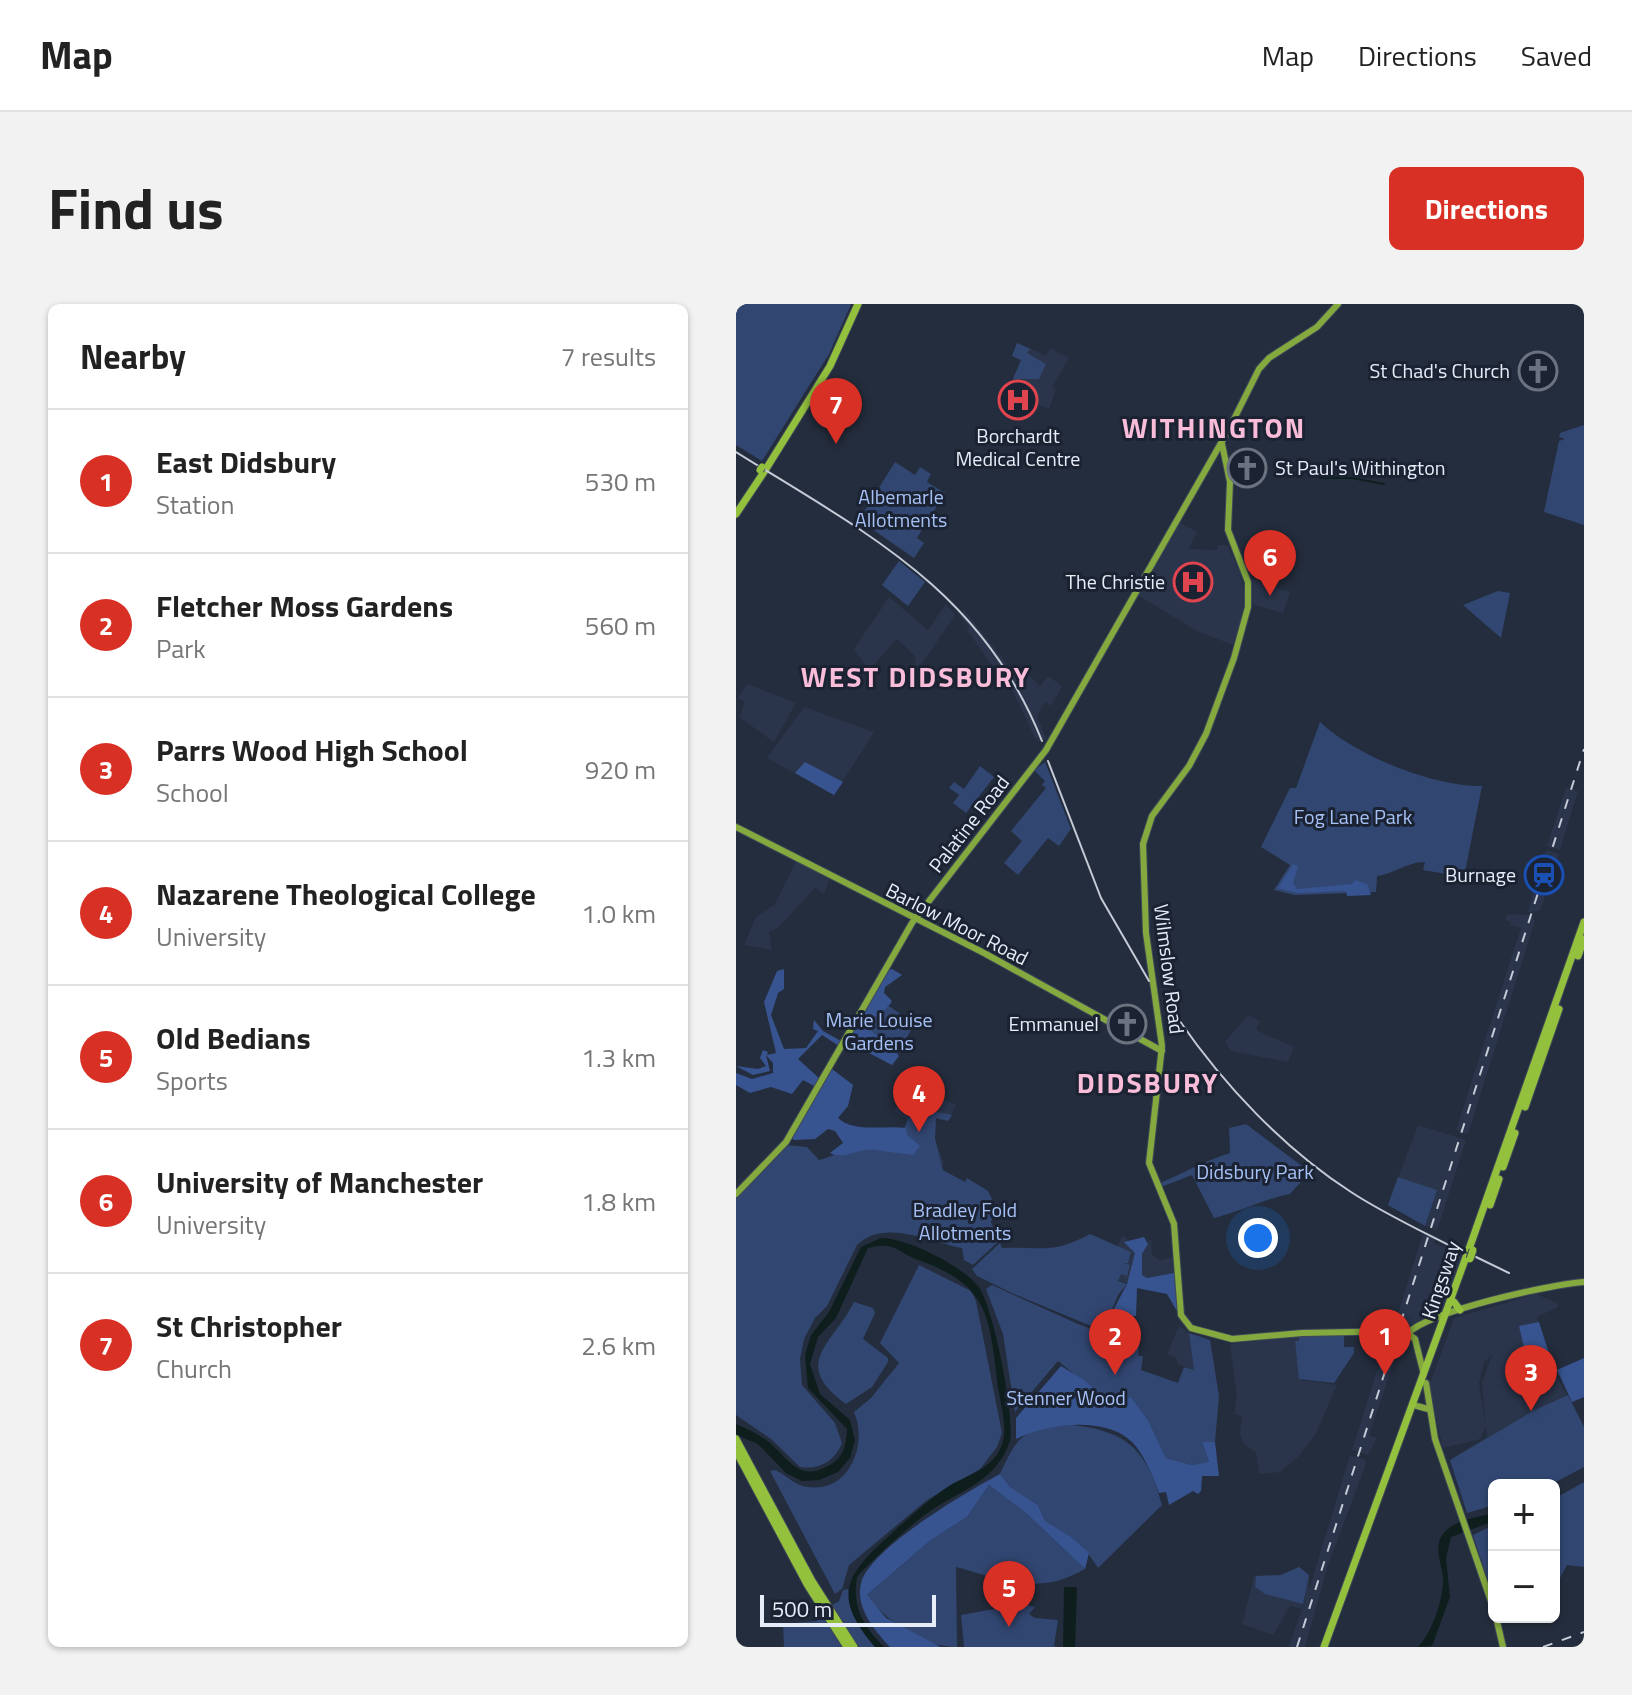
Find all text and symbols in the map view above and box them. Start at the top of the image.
text: Map [40,26,113,84]
text: Map [1262,34,1314,77]
text: Directions [1358,34,1477,77]
text: Saved [1521,34,1592,77]
text: Find us [48,166,224,251]
button: Directions [1389,167,1584,250]
text: Nearby [80,330,186,382]
text: 7 results [561,337,656,376]
church icon: St Chad's Church [1517,350,1559,392]
place label: St Chad's Church [1370,355,1510,386]
pin: 7 [810,378,862,444]
hospital icon: Borchardt Medical Centre [997,379,1039,421]
district label: WITHINGTON [1122,406,1306,449]
place label: Borchardt Medical Centre [956,420,1080,474]
text: East Didsbury [156,439,336,485]
church icon: St Paul's Withington [1226,447,1268,489]
place label: St Paul's Withington [1275,452,1445,483]
text: 1 [99,462,113,501]
text: 530 m [585,462,656,501]
park label: Albemarle Allotments [855,481,947,535]
text: Station [156,485,235,524]
pin: 6 [1244,530,1296,596]
hospital icon: The Christie [1172,561,1214,603]
place label: The Christie [1066,566,1165,597]
text: Fletcher Moss Gardens [156,583,453,629]
text: 2 [99,606,113,645]
text: 560 m [585,606,656,645]
text: Park [156,629,206,668]
district label: WEST DIDSBURY [801,655,1031,698]
text: Parrs Wood High School [156,727,468,773]
text: 3 [99,750,113,789]
text: 920 m [585,750,656,789]
street label: Palatine Road [921,768,1017,879]
text: School [156,773,229,812]
park label: Fog Lane Park [1294,801,1413,832]
station icon: Burnage [1523,854,1565,896]
place label: Burnage [1445,859,1516,890]
text: Nazarene Theological College [156,871,536,917]
street label: Barlow Moor Road [881,874,1034,973]
text: 4 [99,894,113,933]
text: 1.0 km [581,894,656,933]
street label: Wilmslow Road [1146,902,1193,1036]
text: University [156,917,266,956]
church icon: Emmanuel [1106,1003,1148,1045]
park label: Marie Louise Gardens [825,1004,933,1058]
place label: Emmanuel [1008,1008,1099,1039]
text: Old Bedians [156,1015,311,1061]
text: 5 [99,1038,113,1077]
text: 1.3 km [581,1038,656,1077]
text: Sports [156,1061,228,1100]
district label: DIDSBURY [1077,1061,1219,1104]
pin: 4 [893,1066,945,1132]
park label: Didsbury Park [1196,1156,1314,1187]
text: University of Manchester [156,1159,483,1205]
text: 6 [99,1182,113,1221]
text: 1.8 km [581,1182,656,1221]
park label: Bradley Fold Allotments [913,1194,1017,1248]
text: University [156,1205,266,1244]
your location [1238,1218,1278,1258]
street label: Kingsway [1413,1236,1468,1323]
text: St Christopher [156,1303,342,1349]
pin: 2 [1089,1309,1141,1375]
pin: 1 [1359,1309,1411,1375]
text: 7 [99,1326,113,1365]
text: 2.6 km [581,1326,656,1365]
pin: 3 [1505,1345,1557,1411]
text: Church [156,1349,232,1388]
park label: Stenner Wood [1006,1382,1126,1413]
map controls [1488,1479,1560,1623]
button: + [1488,1479,1560,1551]
button: − [1488,1551,1560,1623]
pin: 5 [983,1561,1035,1627]
scale bar [760,1591,936,1627]
text: 500 m [772,1592,832,1626]

